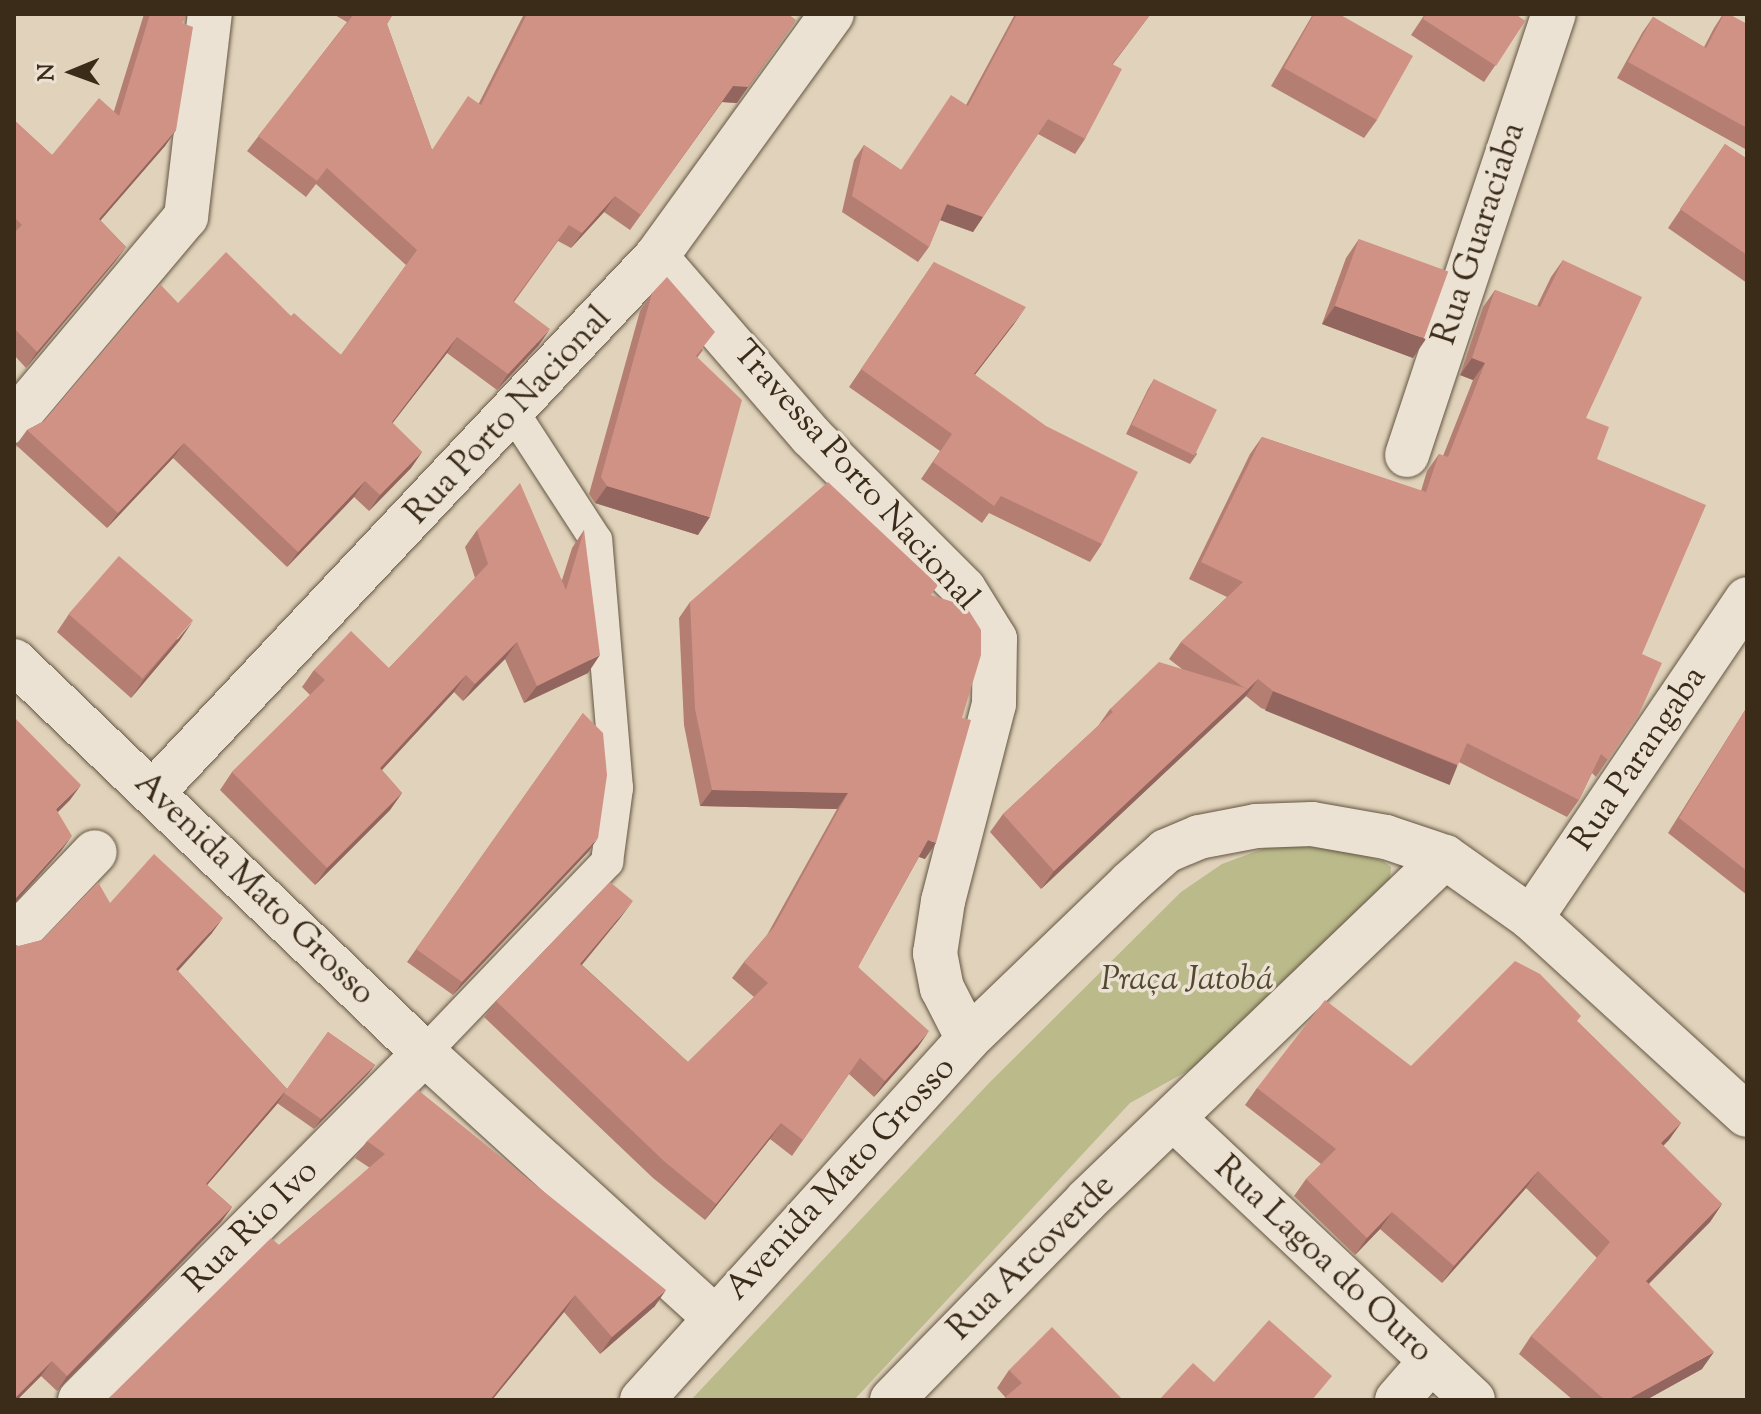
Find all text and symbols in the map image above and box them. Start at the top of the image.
north arrow [32,32,112,112]
text: N [32,63,64,81]
street label: Rua Guaraciaba [1425,118,1535,350]
street label: Rua Porto Nacional [397,298,621,534]
street label: Travessa Porto Nacional [723,333,987,619]
street label: Rua Parangaba [1562,659,1716,859]
street label: Avenida Mato Grosso [125,764,383,1014]
park label: Praça Jatobá [1101,961,1273,1001]
street label: Avenida Mato Grosso [717,1049,965,1309]
street label: Rua Lagoa do Ouro [1205,1148,1441,1372]
street label: Rua Rio Ivo [177,1152,327,1302]
street label: Rua Arcoverde [940,1166,1124,1350]

